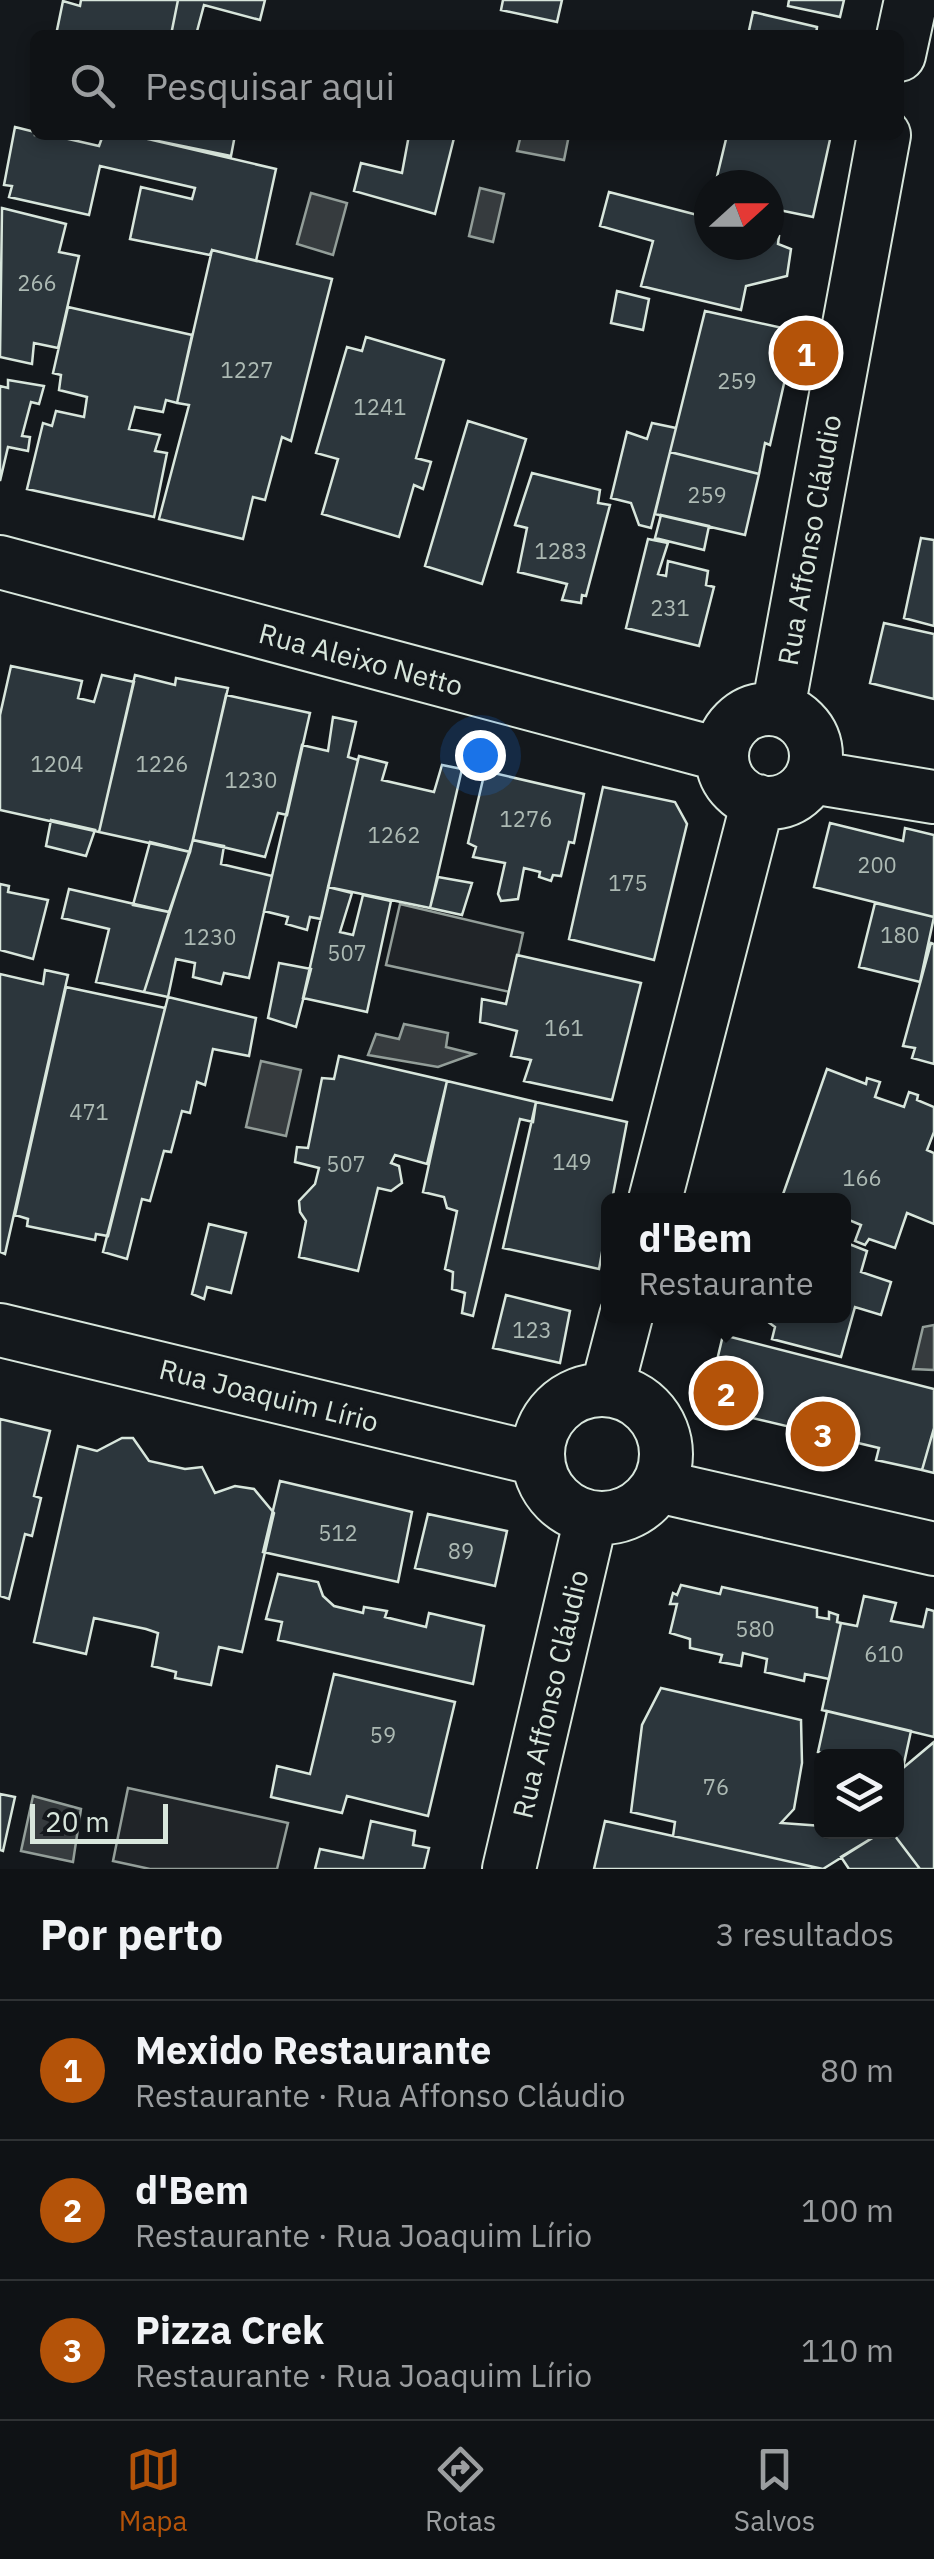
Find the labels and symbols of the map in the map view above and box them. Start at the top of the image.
north arrow [694,170,784,260]
house number: 266 [17,268,57,297]
pin: 1 [774,316,838,390]
house number: 1227 [221,355,273,384]
house number: 259 [717,366,757,395]
house number: 1241 [354,392,406,421]
street label: Rua Affonso Cláudio [769,412,849,668]
house number: 259 [687,480,727,509]
house number: 1283 [535,536,587,565]
house number: 231 [650,593,690,622]
street label: Rua Aleixo Netto [255,614,467,704]
your location [455,730,506,781]
house number: 1204 [31,749,83,778]
house number: 1226 [136,749,188,778]
house number: 1230 [225,765,277,794]
house number: 1276 [500,804,552,833]
house number: 1262 [368,820,420,849]
house number: 200 [857,850,897,879]
house number: 175 [608,868,648,897]
house number: 180 [880,920,920,949]
house number: 1230 [184,922,236,951]
house number: 507 [327,938,367,967]
house number: 161 [544,1013,584,1042]
house number: 471 [69,1097,109,1126]
house number: 149 [552,1147,592,1176]
house number: 507 [326,1149,366,1178]
house number: 166 [842,1163,882,1192]
house number: 123 [512,1315,552,1344]
street label: Rua Joaquim Lírio [156,1350,382,1440]
pin: 2 [694,1356,758,1430]
pin: 3 [790,1396,856,1472]
house number: 512 [318,1518,358,1547]
house number: 89 [448,1536,474,1565]
street label: Rua Affonso Cláudio [503,1566,597,1822]
house number: 580 [735,1614,775,1643]
house number: 610 [864,1639,904,1668]
house number: 59 [370,1720,396,1749]
house number: 76 [703,1772,729,1801]
scale bar [30,1799,168,1844]

